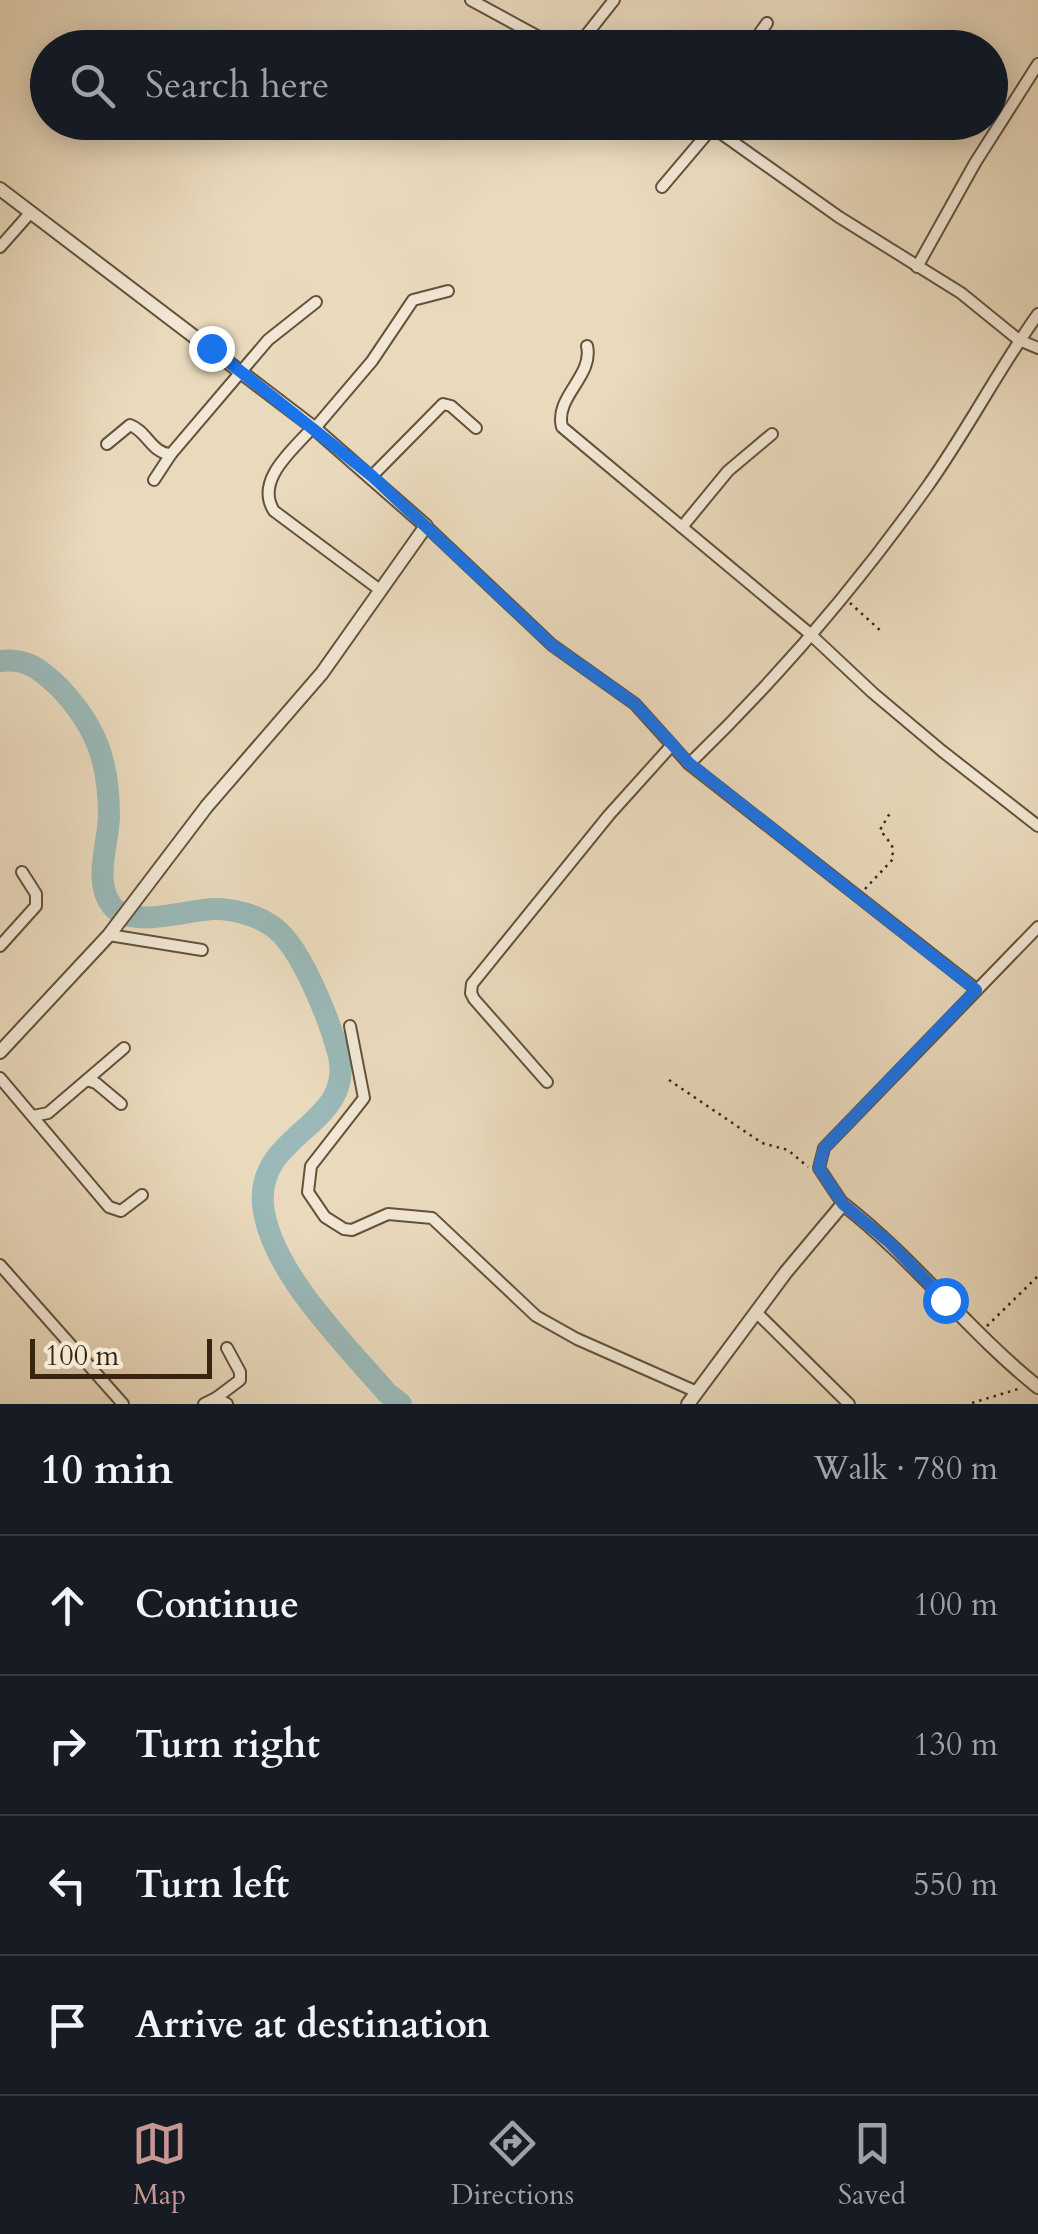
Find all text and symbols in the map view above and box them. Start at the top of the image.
search box [30,30,1008,140]
icon: search [65,58,120,113]
text: Search here [145,59,329,111]
route end [189,326,235,372]
route start [923,1278,969,1324]
scale bar [30,1334,212,1378]
text: 100 m [45,1337,119,1375]
text: 10 min [40,1441,173,1498]
text: Walk · 780 m [813,1447,998,1491]
icon: ahead [40,1578,95,1633]
text: Continue [135,1579,299,1631]
text: 100 m [913,1583,998,1627]
icon: right [40,1718,95,1773]
text: Turn right [135,1719,320,1771]
text: 130 m [913,1723,998,1767]
icon: left [40,1858,95,1913]
text: Turn left [135,1859,289,1911]
text: 550 m [913,1863,998,1907]
icon: arrive [40,1998,95,2053]
text: Arrive at destination [135,1999,490,2051]
tab: Map [132,2116,187,2214]
tab: Directions [451,2116,574,2214]
tab: Saved [838,2116,906,2214]

